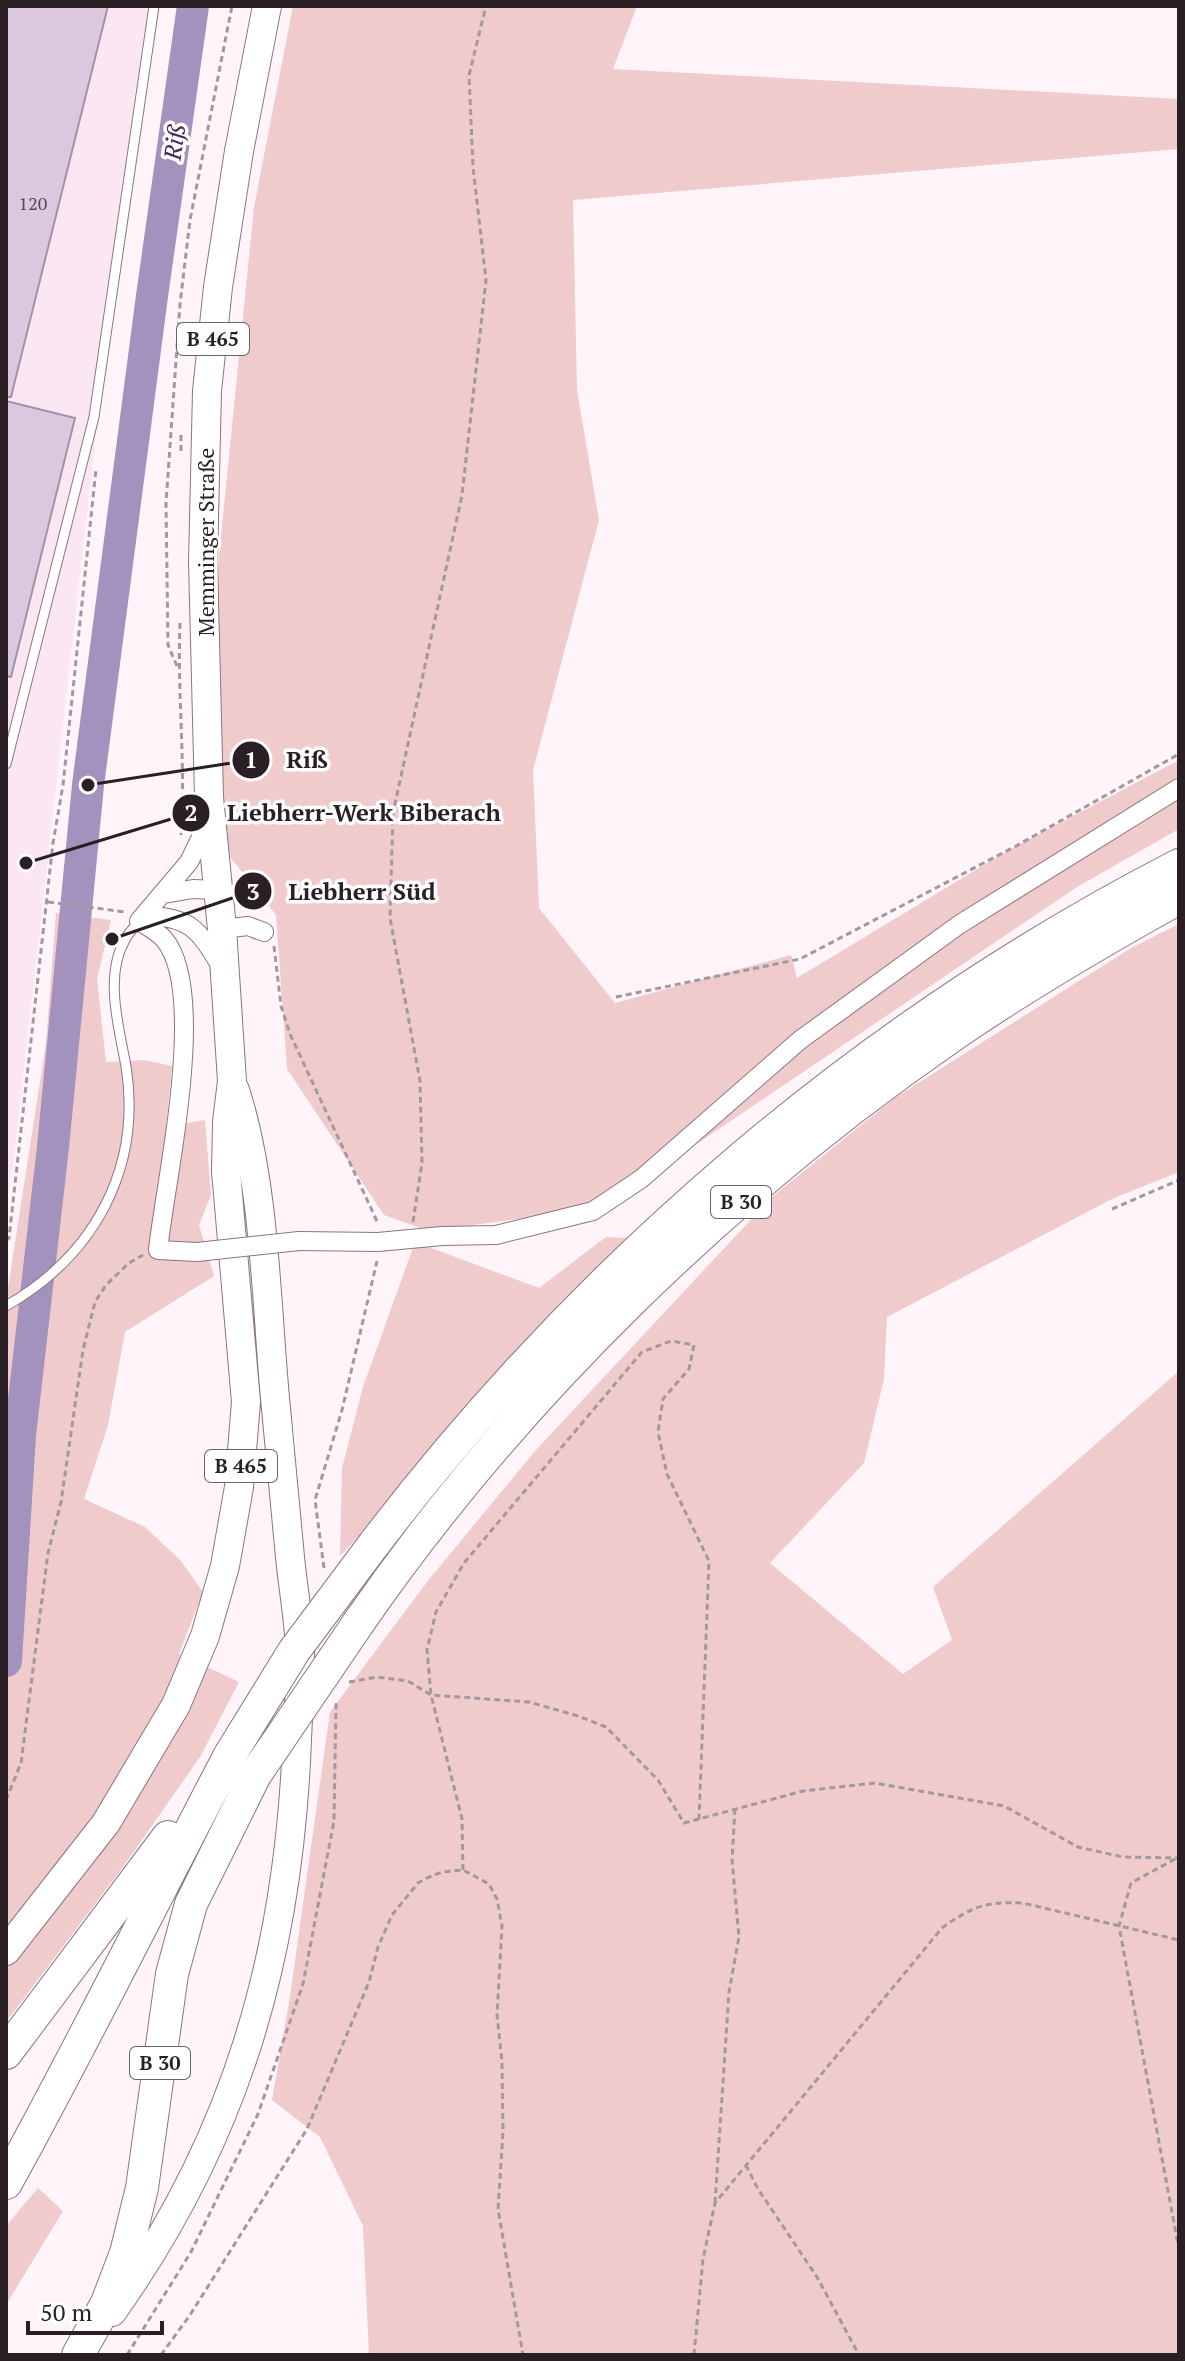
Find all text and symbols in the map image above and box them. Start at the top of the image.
water label: Riß [155,122,192,163]
house number: 120 [19,191,47,215]
road number: B 465 [177,323,249,355]
street label: Memminger Straße [191,448,220,636]
callout: Riß [231,736,344,784]
text: 1 [244,743,258,775]
text: Riß [286,743,328,775]
callout: Liebherr-Werk Biberach [171,789,517,837]
text: 2 [184,796,198,828]
text: Liebherr-Werk Biberach [227,796,502,828]
callout: Liebherr Süd [233,867,452,915]
text: 3 [246,875,260,907]
text: Liebherr Süd [288,875,436,907]
road number: B 30 [711,1186,771,1218]
road number: B 465 [205,1450,277,1482]
road number: B 30 [130,2047,190,2079]
scale bar [28,2285,162,2335]
text: 50 m [40,2296,92,2328]

